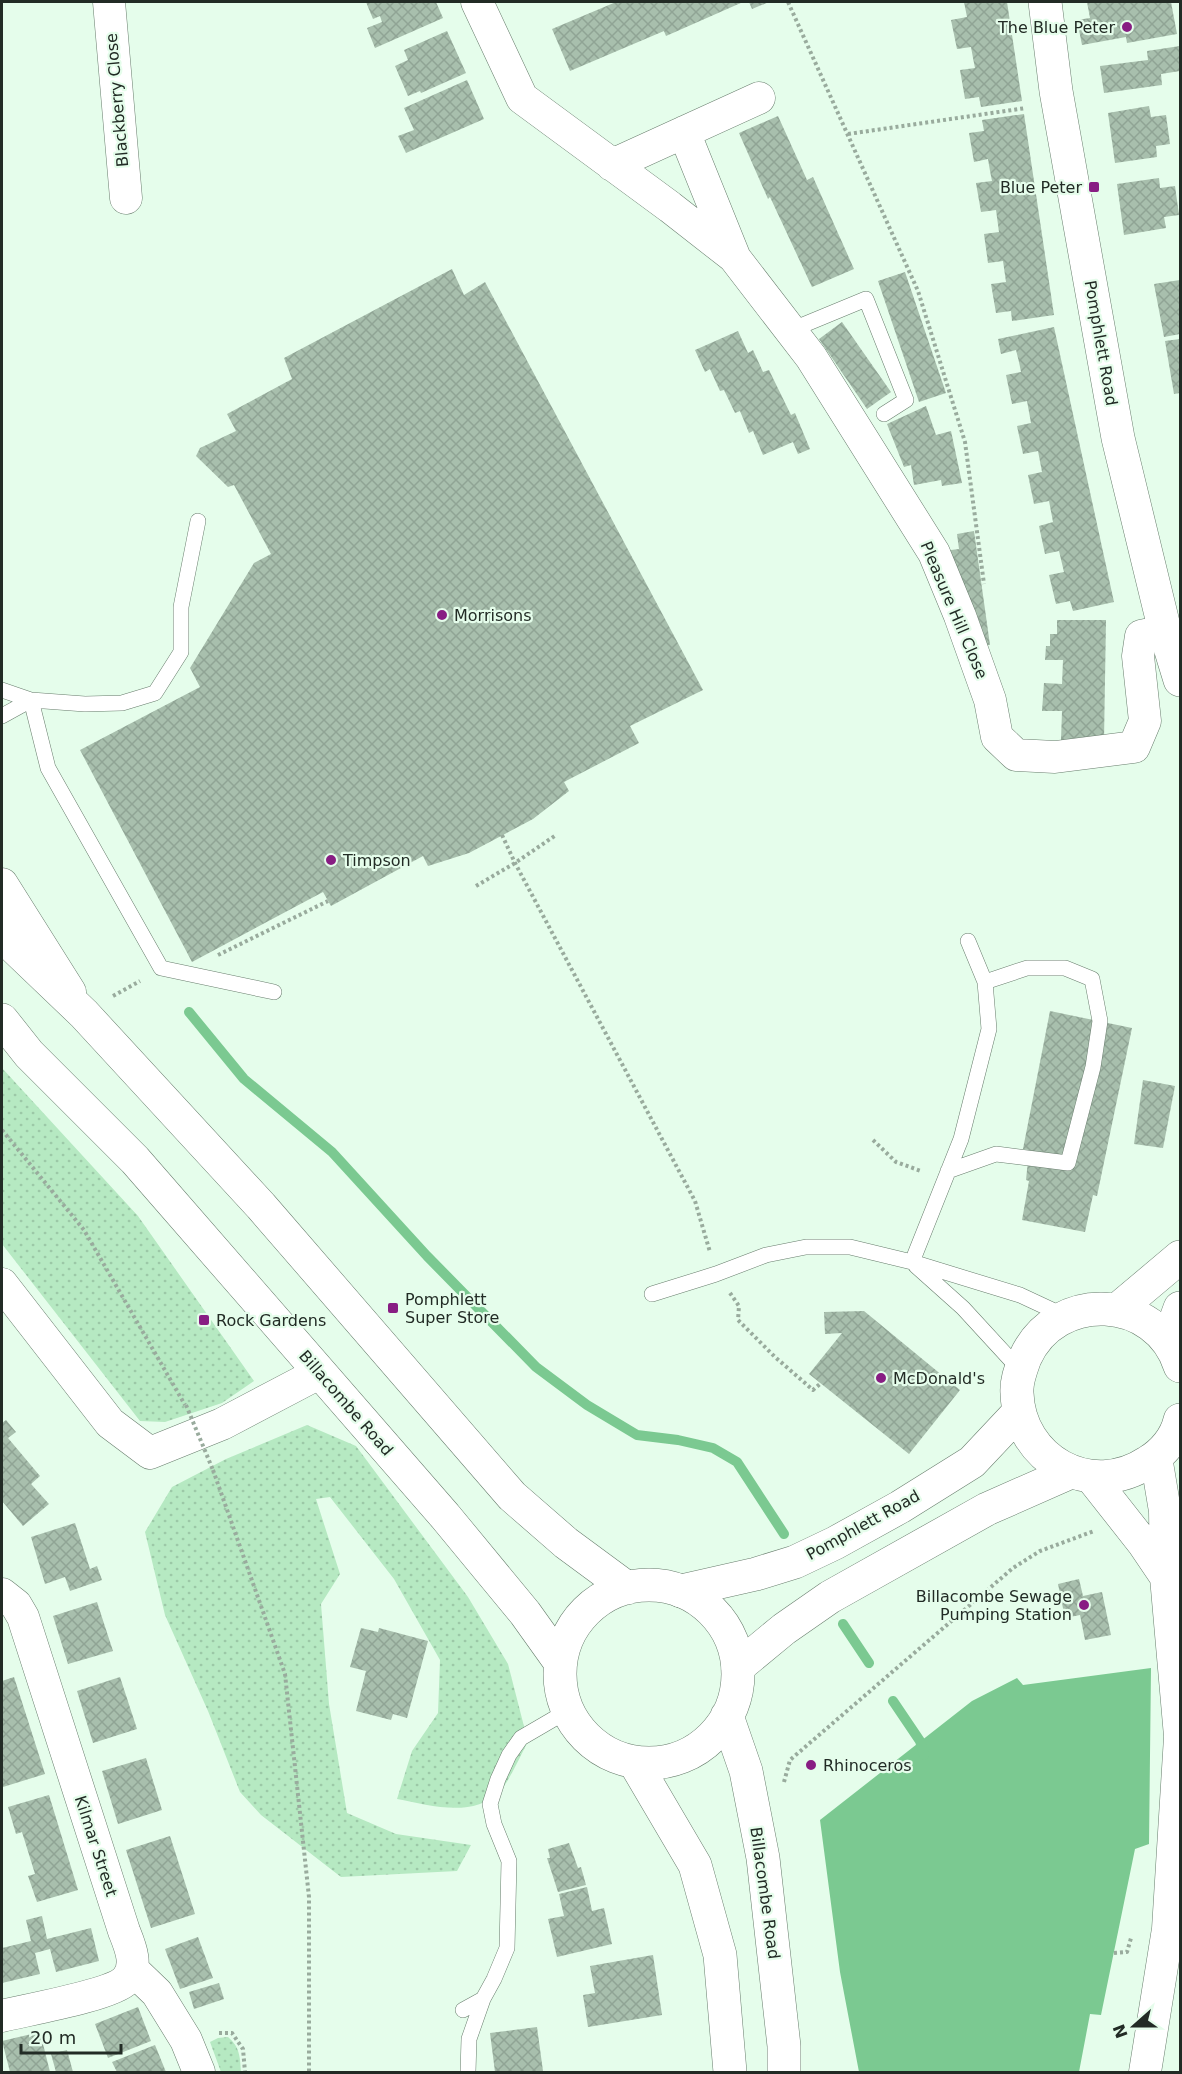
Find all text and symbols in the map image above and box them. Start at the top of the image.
place label: The Blue Peter [997,18,1115,37]
marker: The Blue Peter [1120,20,1134,34]
street label: Blackberry Close [102,32,132,168]
place label: Blue Peter [1000,178,1082,197]
marker: Blue Peter [1087,180,1101,194]
street label: Pomphlett Road [1081,279,1121,407]
street label: Pleasure Hill Close [916,538,992,682]
place label: Morrisons [454,606,532,625]
marker: Morrisons [435,608,449,622]
place label: Timpson [342,851,411,870]
marker: Timpson [324,853,338,867]
place label: Pomphlett Super Store [405,1290,499,1327]
marker: Pomphlett Super Store [386,1301,400,1315]
place label: Rock Gardens [216,1311,326,1330]
marker: Rock Gardens [197,1313,211,1327]
street label: Billacombe Road [295,1346,397,1460]
place label: McDonald's [893,1369,985,1388]
marker: McDonald's [874,1371,888,1385]
street label: Pomphlett Road [803,1486,923,1564]
place label: Billacombe Sewage Pumping Station [916,1587,1072,1624]
marker: Billacombe Sewage Pumping Station [1077,1598,1091,1612]
place label: Rhinoceros [823,1756,912,1775]
marker: Rhinoceros [804,1758,818,1772]
street label: Kilmar Street [71,1793,121,1899]
street label: Billacombe Road [746,1826,784,1960]
north arrow [1104,1996,1164,2056]
scale bar [21,2017,122,2055]
text: N [1109,2022,1132,2041]
text: 20 m [30,2027,76,2048]

